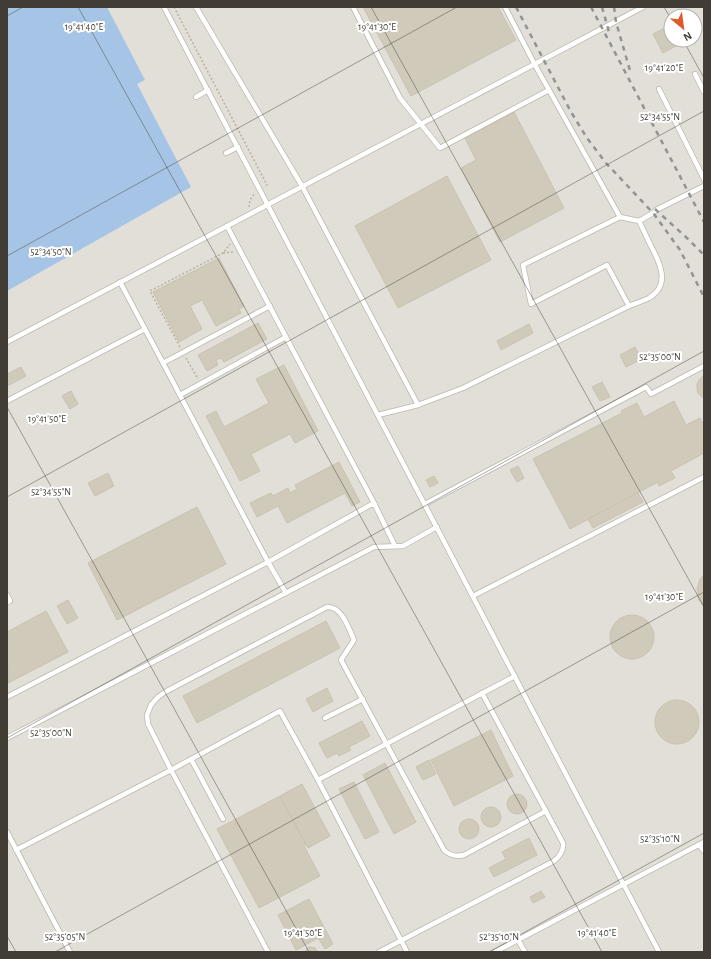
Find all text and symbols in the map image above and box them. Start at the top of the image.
north arrow [663,8,703,48]
text: 19°41'40"E [65,22,104,32]
text: 19°41'30"E [358,22,396,32]
text: N [682,30,694,43]
text: 19°41'20"E [645,63,683,73]
text: 52°34'55"N [640,112,680,122]
text: 52°34'50"N [30,247,72,257]
text: 52°35'00"N [639,352,681,362]
text: 19°41'50"E [28,414,66,424]
text: 52°34'55"N [31,487,71,497]
text: 19°41'30"E [645,592,683,602]
text: 52°35'00"N [30,728,72,738]
text: 52°35'10"N [640,834,680,844]
text: 19°41'50"E [284,928,322,938]
text: 19°41'40"E [578,928,617,938]
text: 52°35'05"N [45,932,85,942]
text: 52°35'10"N [479,932,519,942]

